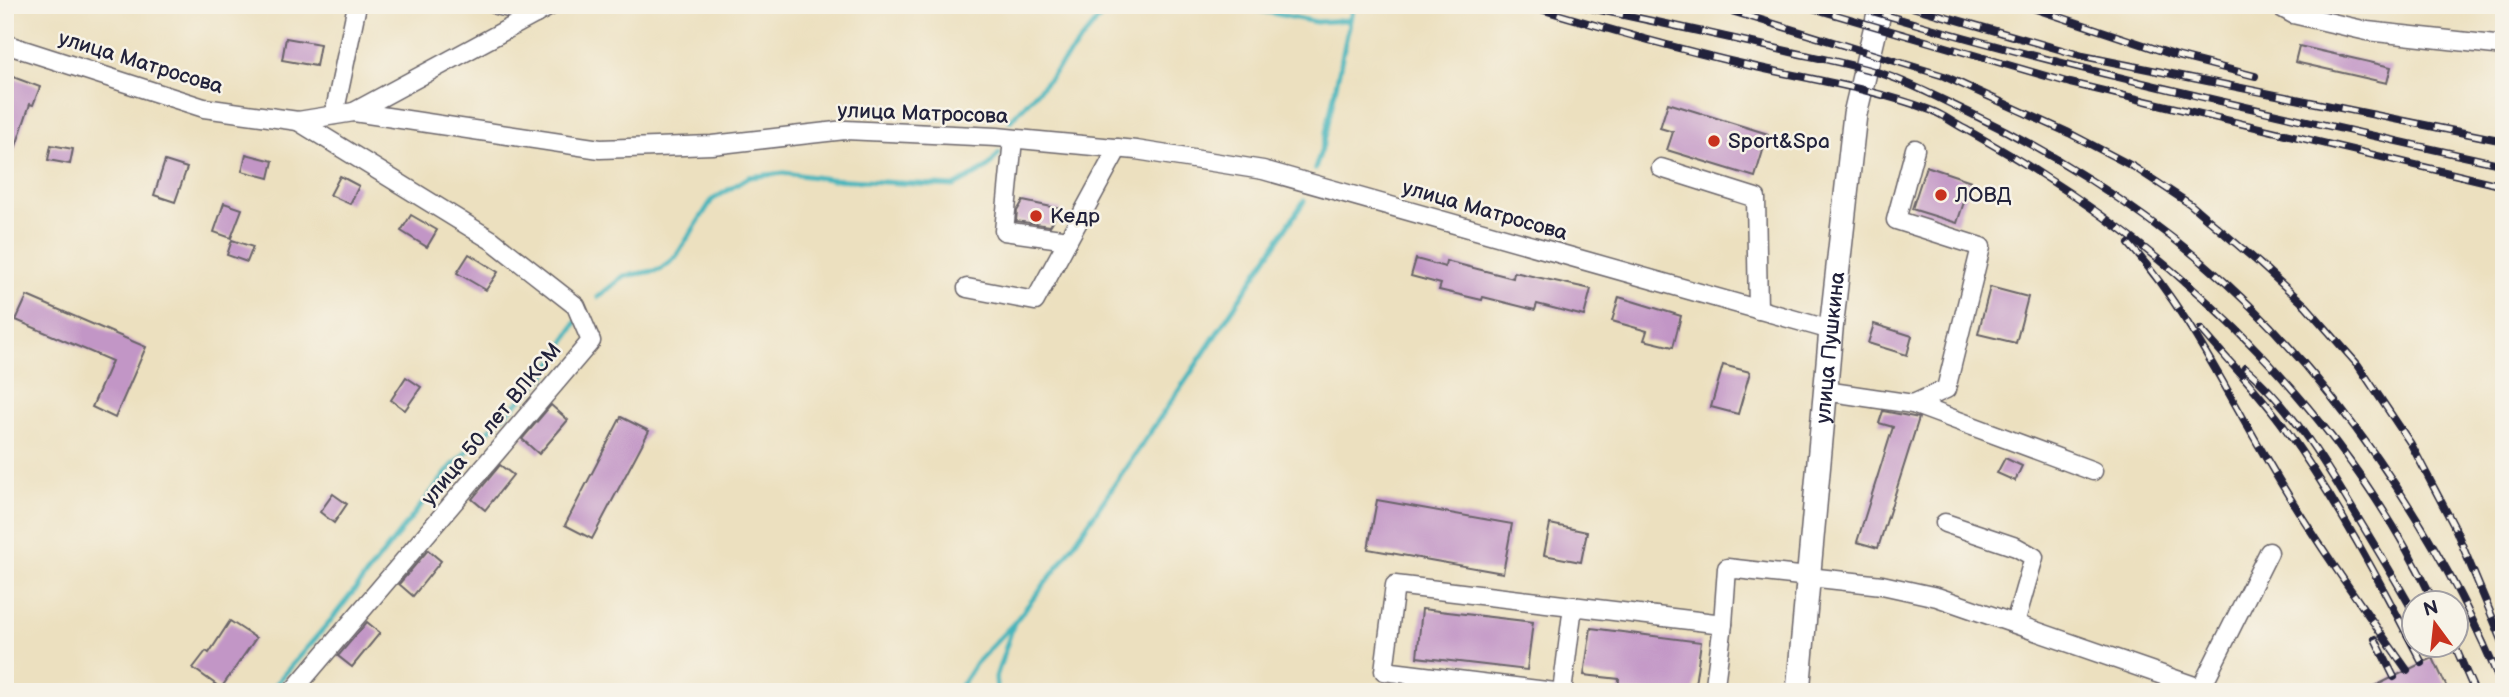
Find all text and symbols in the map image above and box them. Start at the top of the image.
street label: улица Матросова [55,26,227,100]
street label: улица Матросова [837,98,1009,129]
place label: Sport&Spa [1728,129,1830,154]
marker: Sport&Spa [1706,133,1722,149]
street label: улица Матросова [1399,175,1571,246]
place label: ЛОВД [1954,183,2012,208]
marker: ЛОВД [1933,187,1949,203]
place label: Кедр [1050,204,1100,229]
marker: Кедр [1028,208,1044,224]
street label: улица Пушкина [1811,270,1850,425]
street label: улица 50 лет ВЛКСМ [416,338,567,511]
north arrow [2400,588,2470,658]
text: N [2421,596,2441,622]

